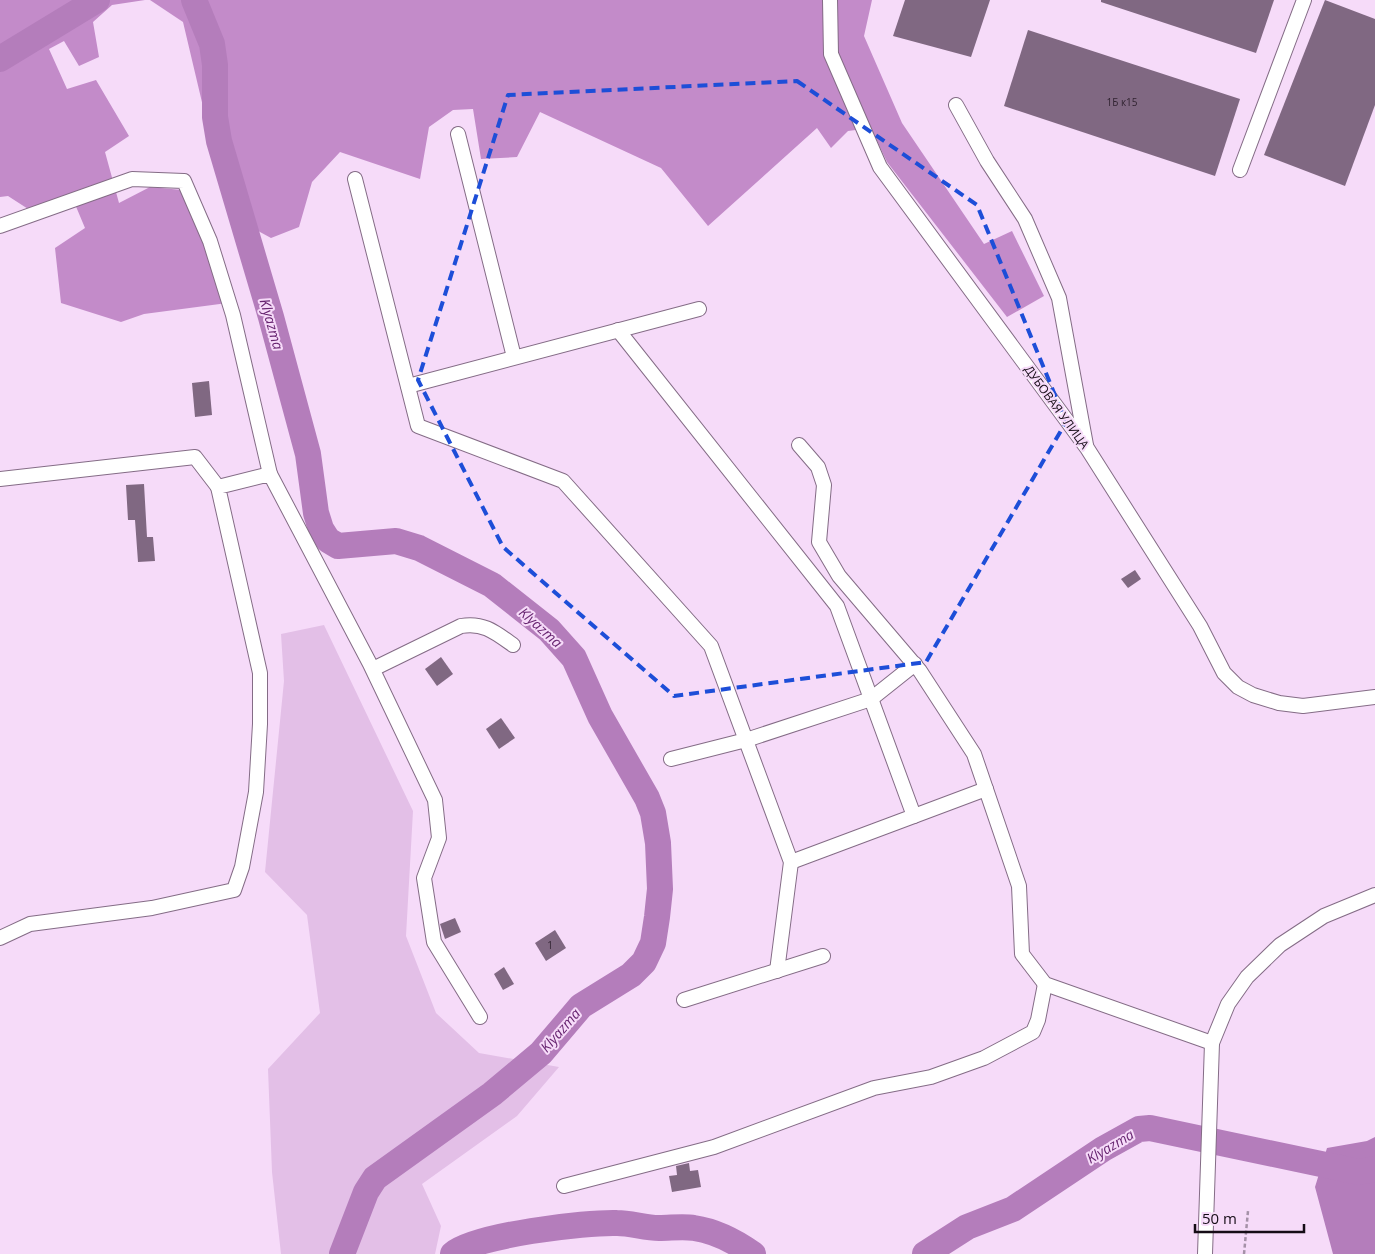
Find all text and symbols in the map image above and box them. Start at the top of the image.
house number: 1Б к15 [1106,95,1138,109]
water label: Klyazma [256,296,288,352]
street label: ДУБОВАЯ УЛИЦА [1021,362,1093,453]
water label: Klyazma [515,603,567,652]
house number: 1 [547,938,553,952]
water label: Klyazma [536,1004,584,1056]
water label: Klyazma [1083,1124,1137,1168]
scale bar [1195,1202,1304,1234]
text: 50 m [1202,1208,1237,1228]

